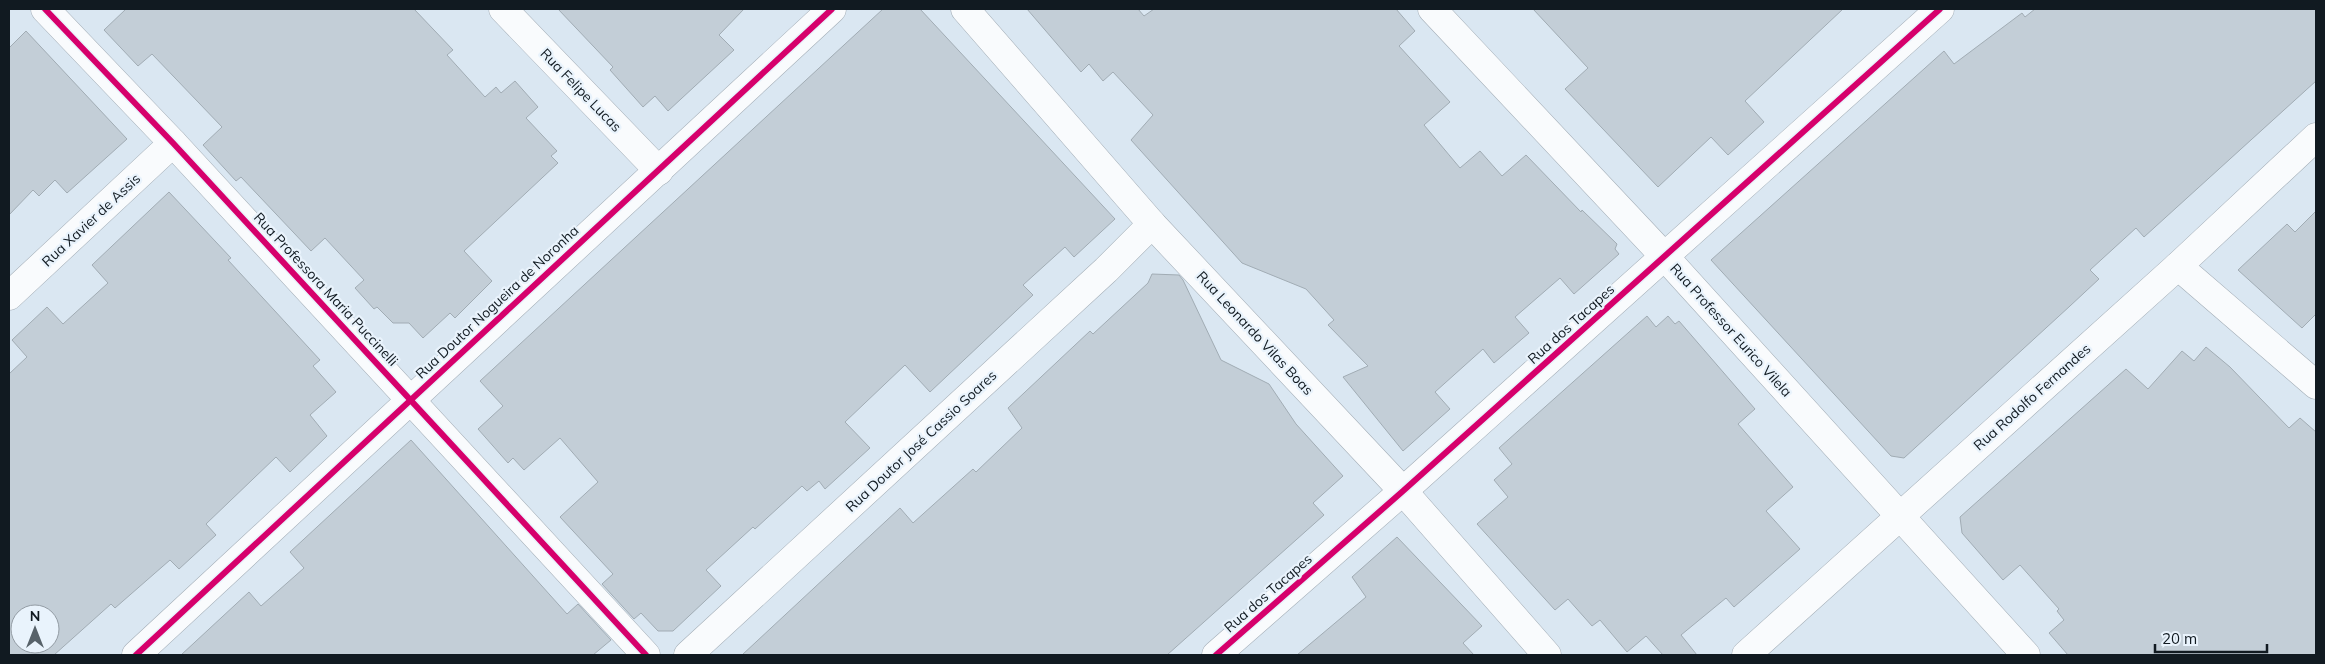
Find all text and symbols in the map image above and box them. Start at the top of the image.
street label: Rua Felipe Lucas [537,44,625,136]
street label: Rua Xavier de Assis [38,170,144,270]
street label: Rua Professora Maria Puccinelli [250,208,402,370]
street label: Rua Doutor Nogueira de Noronha [412,221,582,383]
street label: Rua Professor Eurico Vilela [1666,260,1796,400]
street label: Rua Leonardo Vilas Boas [1193,267,1317,399]
street label: Rua dos Tacapes [1524,280,1618,368]
street label: Rua Rodolfo Fernandes [1970,340,2094,454]
street label: Rua Doutor José Cassio Soares [842,366,1000,516]
street label: Rua dos Tacapes [1220,550,1316,636]
north arrow [10,604,60,654]
text: N [30,607,40,625]
scale bar [2155,622,2268,654]
text: 20 m [2162,629,2197,648]

